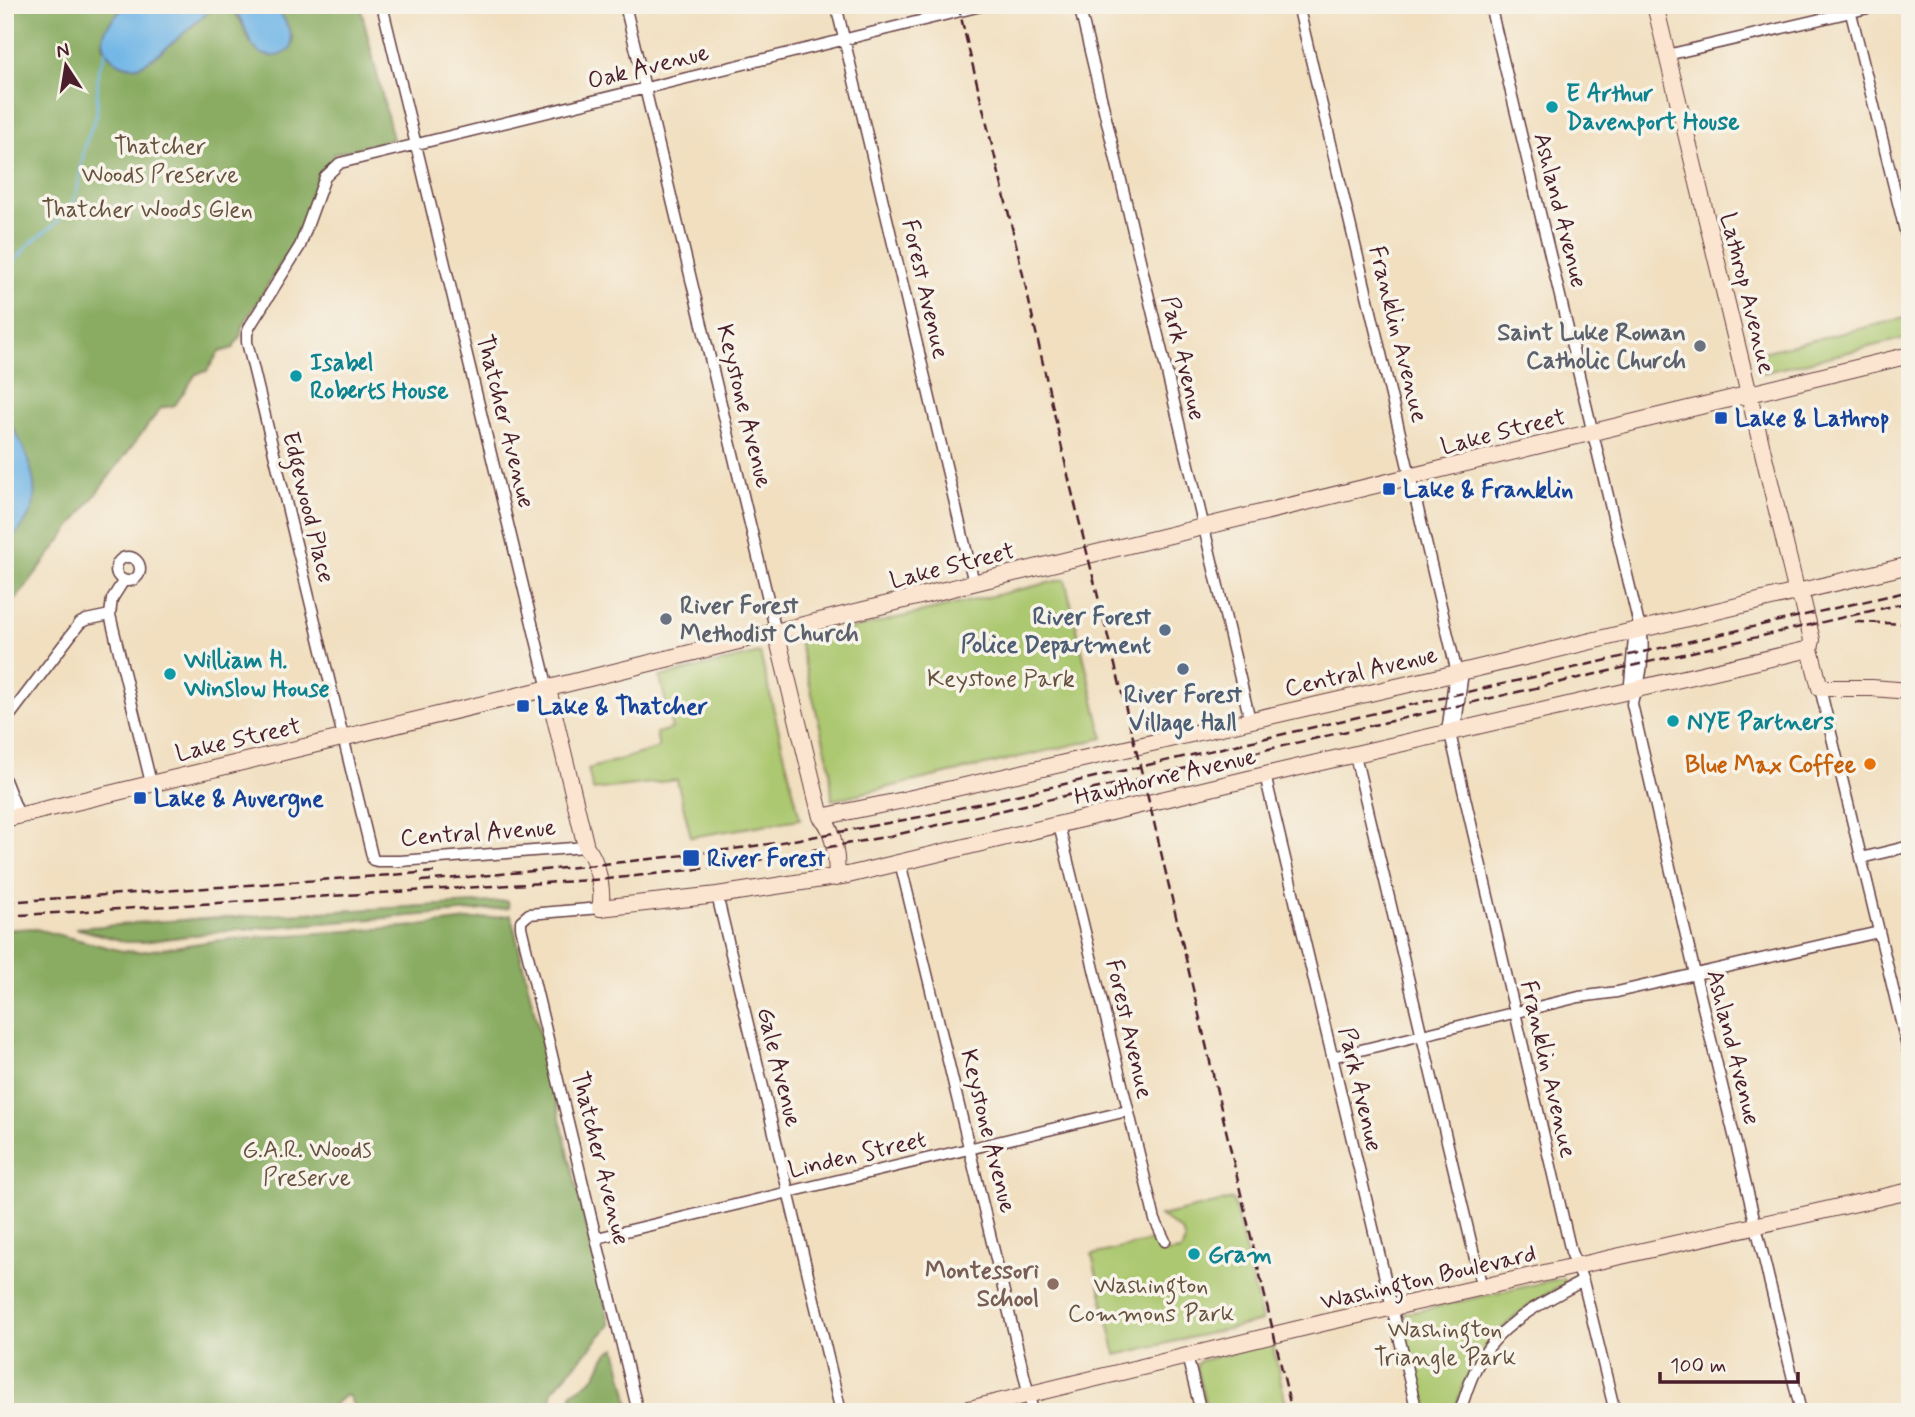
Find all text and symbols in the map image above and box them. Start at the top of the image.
north arrow [32,32,102,102]
text: N [54,37,72,64]
street label: Oak Avenue [584,37,712,98]
place label: E Arthur Davenport House [1566,79,1740,138]
marker: E Arthur Davenport House [1544,99,1560,115]
street label: Ashland Avenue [1525,130,1594,291]
park label: Thatcher Woods Preserve [81,132,239,191]
park label: Thatcher Woods Glen [41,195,253,226]
street label: Lathrop Avenue [1712,210,1782,377]
street label: Forest Avenue [893,217,956,362]
street label: Franklin Avenue [1361,243,1435,426]
street label: Park Avenue [1153,293,1212,423]
place label: Saint Luke Roman Catholic Church [1497,318,1686,377]
street label: Keystone Avenue [708,321,779,491]
street label: Thatcher Avenue [468,331,541,511]
marker: Saint Luke Roman Catholic Church [1692,338,1708,354]
place label: Isabel Roberts House [310,348,449,407]
marker: Isabel Roberts House [288,368,304,384]
street label: Lake Street [1438,402,1569,463]
place label: Lake & Lathrop [1735,404,1889,435]
marker: Lake & Lathrop [1713,410,1729,426]
street label: Edgewood Place [271,429,341,587]
place label: Lake & Franklin [1403,475,1573,506]
marker: Lake & Franklin [1381,481,1397,497]
street label: Lake Street [887,536,1018,597]
place label: River Forest Methodist Church [680,591,859,650]
place label: River Forest Police Department [961,602,1151,661]
marker: River Forest Methodist Church [658,611,674,627]
marker: River Forest Police Department [1157,622,1173,638]
street label: Central Avenue [1282,640,1441,705]
place label: William H. Winslow House [183,646,330,705]
marker: River Forest Village Hall [1175,661,1191,677]
park label: Keystone Park [927,664,1075,695]
marker: William H. Winslow House [162,666,178,682]
place label: River Forest Village Hall [1124,680,1243,740]
place label: Lake & Thatcher [537,692,708,723]
marker: Lake & Thatcher [515,698,531,714]
place label: NYE Partners [1687,707,1834,738]
street label: Lake Street [173,711,304,770]
marker: NYE Partners [1665,713,1681,729]
street label: Hawthorne Avenue [1071,741,1259,813]
place label: Blue Max Coffee [1685,750,1857,781]
marker: Blue Max Coffee [1862,756,1878,772]
place label: Lake & Auvergne [154,784,324,818]
marker: Lake & Auvergne [132,790,148,806]
street label: Central Avenue [399,813,557,854]
place label: River Forest [707,844,826,875]
marker: River Forest [681,848,701,868]
street label: Forest Avenue [1097,957,1160,1102]
street label: Ashland Avenue [1698,967,1767,1128]
street label: Franklin Avenue [1512,978,1583,1161]
street label: Gale Avenue [749,1004,808,1130]
street label: Park Avenue [1330,1024,1389,1154]
street label: Keystone Avenue [952,1046,1023,1216]
street label: Thatcher Avenue [563,1068,636,1248]
street label: Linden Street [785,1125,929,1186]
park label: G.A.R. Woods Preserve [242,1135,372,1194]
street label: Washington Boulevard [1317,1239,1540,1321]
place label: Gram [1208,1240,1272,1271]
marker: Gram [1186,1246,1202,1262]
place label: Montessori School [925,1256,1040,1315]
park label: Washington Commons Park [1068,1271,1234,1330]
marker: Montessori School [1045,1276,1061,1292]
park label: Washington Triangle Park [1374,1315,1516,1374]
scale bar [1660,1340,1798,1384]
text: 100 m [1670,1352,1726,1380]

